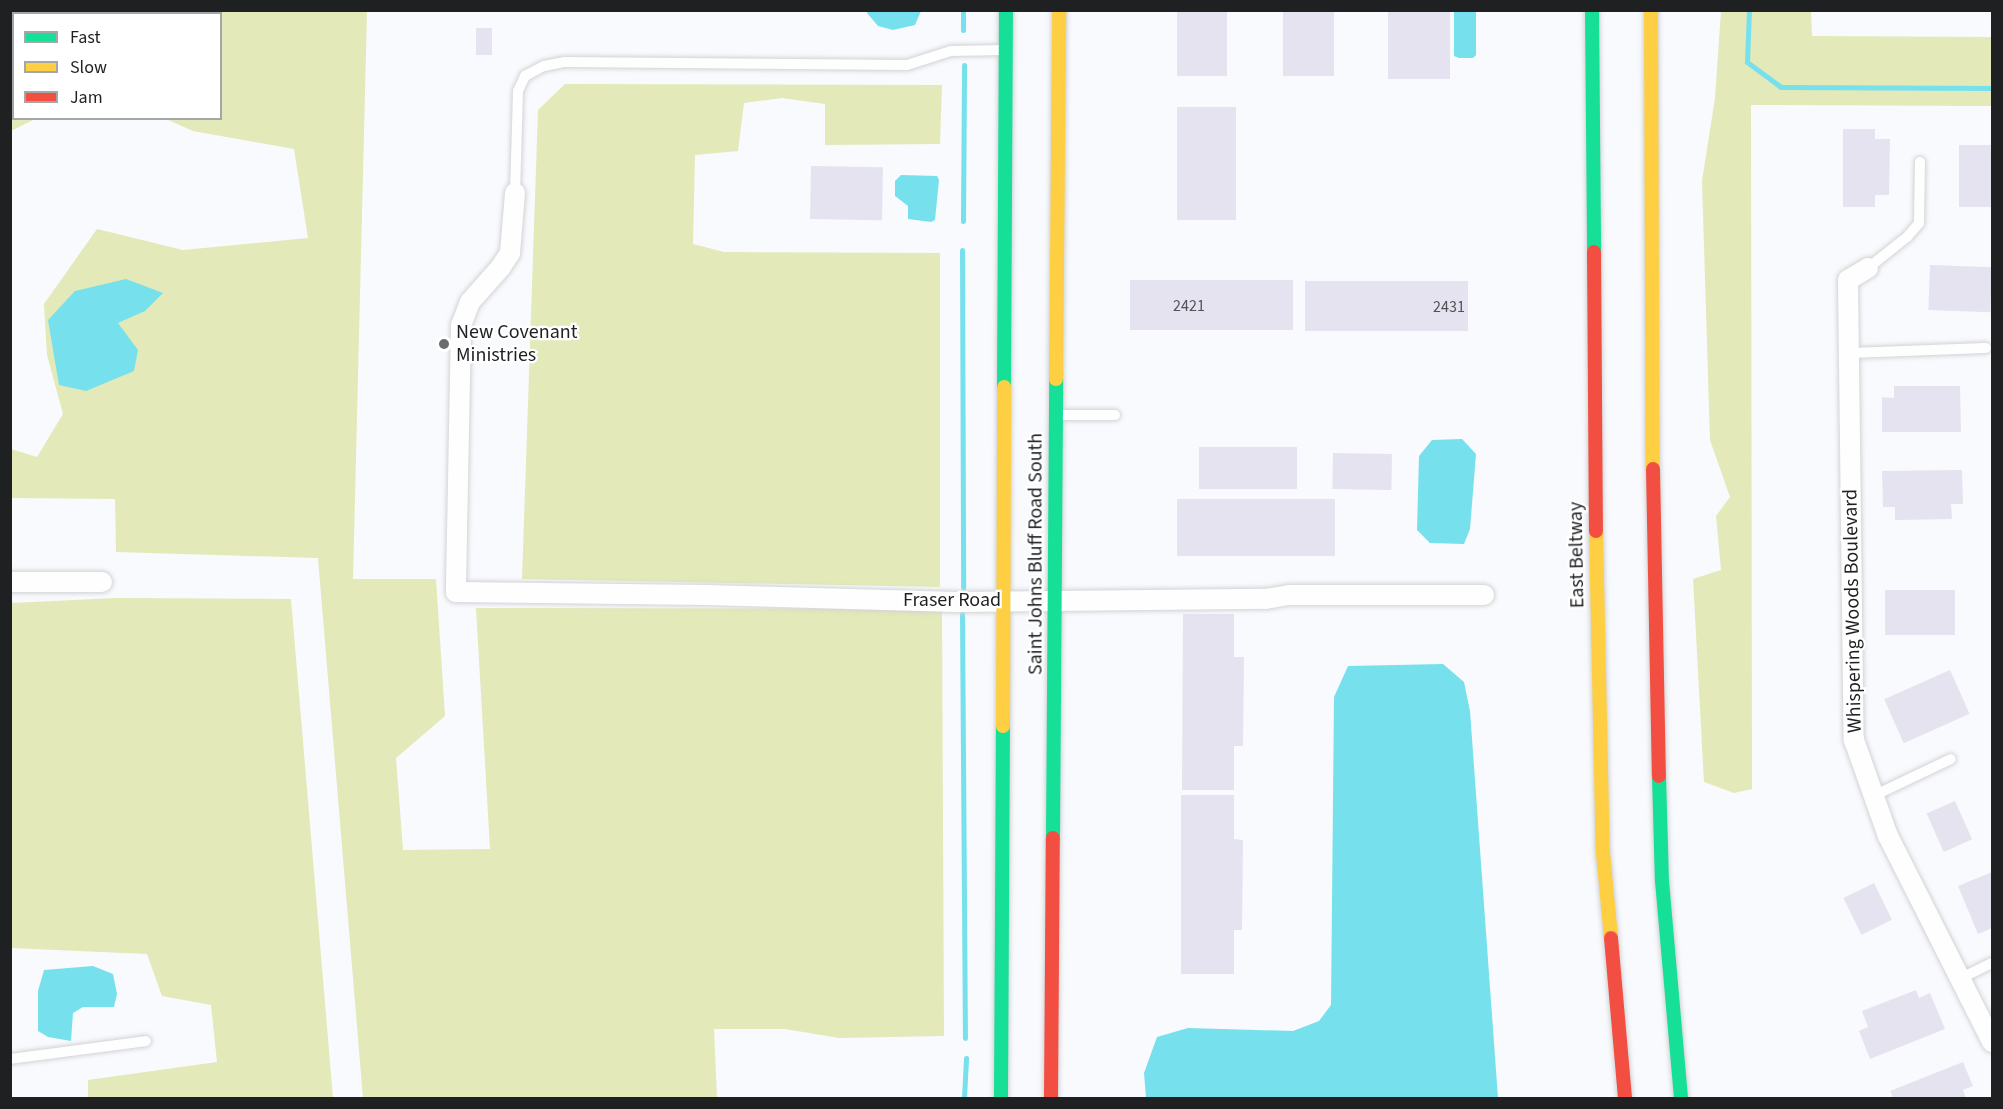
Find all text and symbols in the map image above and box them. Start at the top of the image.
legend [12,12,222,120]
text: Fast [70,25,101,50]
text: Slow [70,55,107,80]
text: Jam [70,85,103,110]
house number: 2421 [1173,296,1205,316]
house number: 2431 [1433,297,1465,317]
place label: New Covenant Ministries [456,320,577,367]
marker: New Covenant Ministries [437,337,451,351]
street label: Saint Johns Bluff Road South [1024,433,1048,675]
street label: Whispering Woods Boulevard [1839,489,1867,733]
street label: East Beltway [1564,502,1590,608]
street label: Fraser Road [903,588,1001,612]

